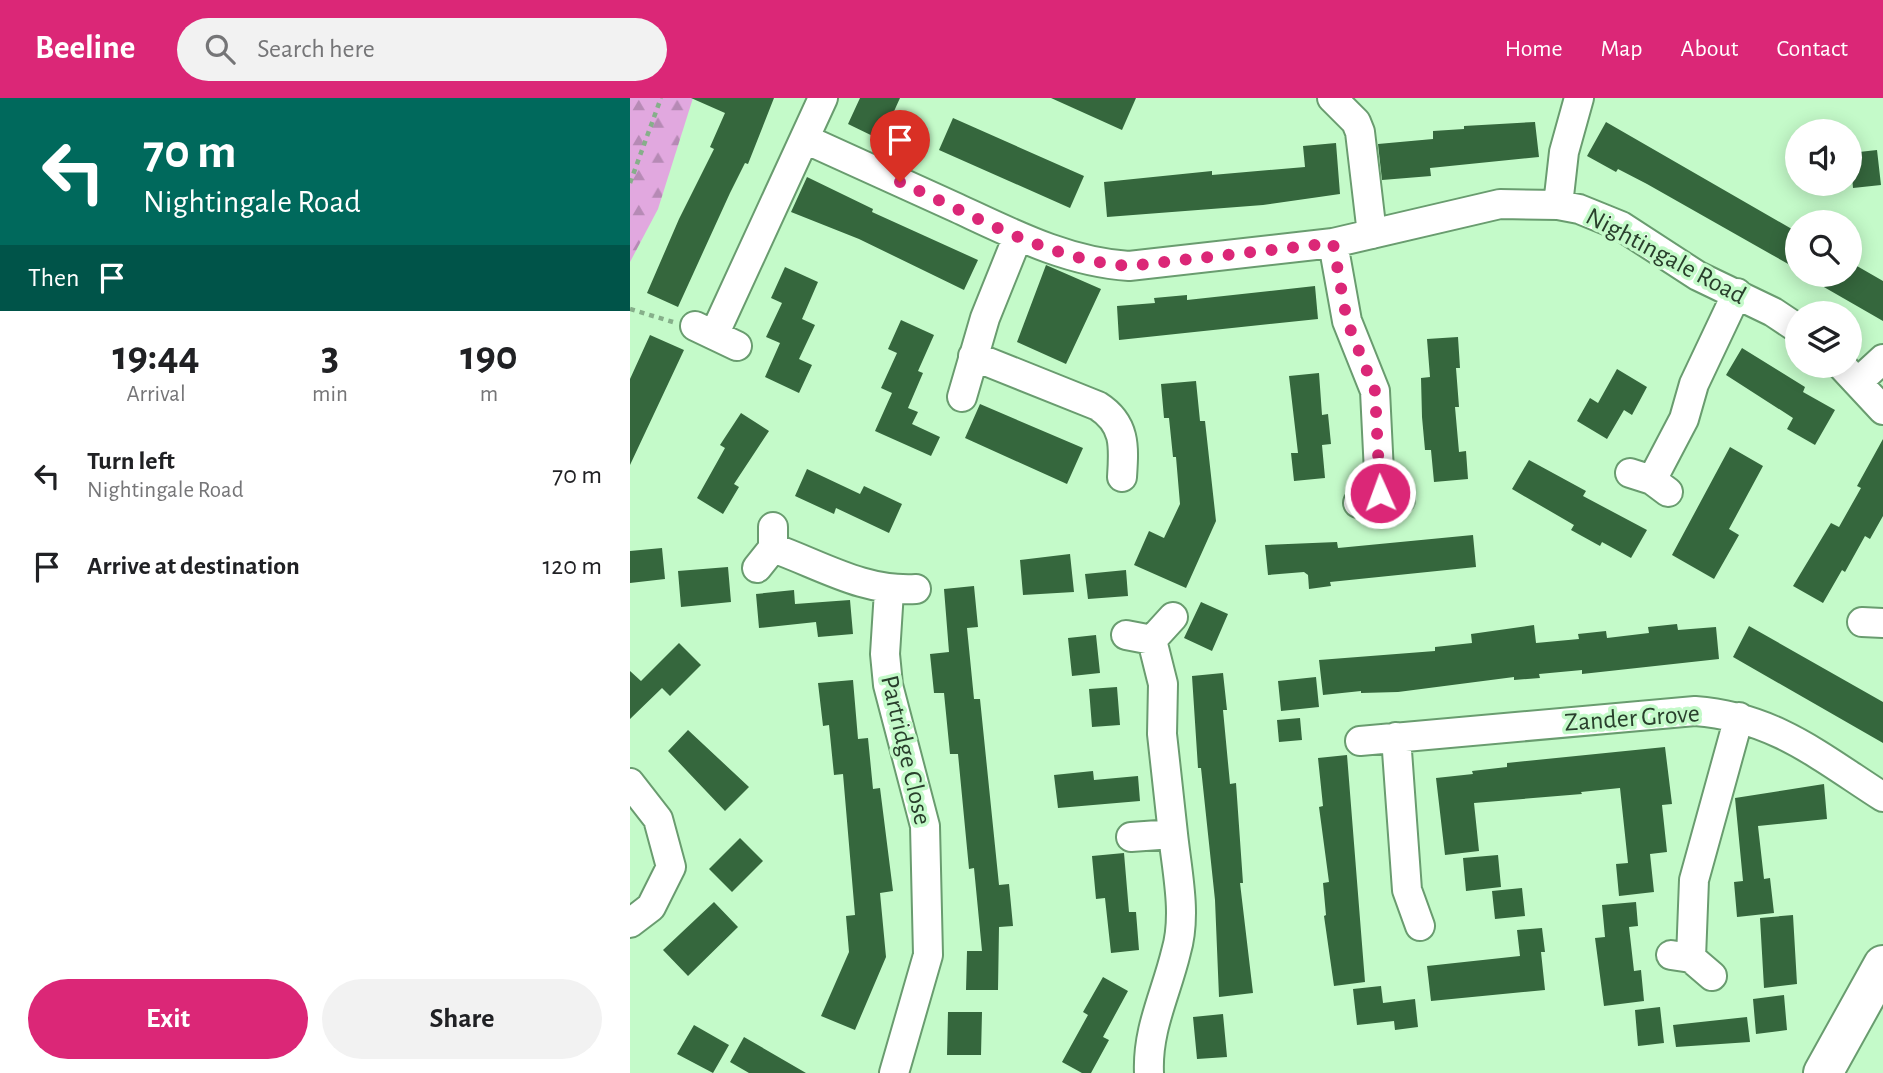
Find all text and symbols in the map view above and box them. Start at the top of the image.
search box [177,18,667,81]
icon: search [201,30,239,68]
text: Beeline [35,32,135,65]
text: Search here [257,36,375,62]
text: Home [1505,37,1563,61]
text: Map [1601,37,1643,61]
text: About [1681,37,1738,61]
text: Contact [1776,37,1848,61]
pin [870,110,930,182]
map controls [1785,119,1862,378]
button: sound [1785,119,1862,196]
icon: arrive [881,121,919,159]
icon: left [28,126,119,217]
text: 70 m [143,128,237,177]
text: Nightingale Road [143,186,361,218]
street label: Nightingale Road [1582,203,1750,309]
button: search [1785,210,1862,287]
icon: arrive [93,259,131,297]
text: Then [28,265,79,291]
button: layers [1785,301,1862,378]
text: 19:44 [112,335,200,377]
text: 3 [321,335,339,377]
text: 190 [460,335,518,377]
text: Arrival [126,383,186,406]
text: min [312,383,348,406]
text: m [480,383,498,406]
text: Turn left [87,448,175,474]
position arrow [1343,456,1417,530]
icon: left [28,457,66,495]
text: 70 m [552,462,602,488]
text: Nightingale Road [87,479,244,502]
icon: arrive [28,548,66,586]
text: Arrive at destination [87,553,300,579]
text: 120 m [542,553,602,579]
street label: Partridge Close [876,673,936,827]
street label: Zander Grove [1564,700,1700,736]
button: Exit [28,979,308,1059]
button: Share [322,979,602,1059]

